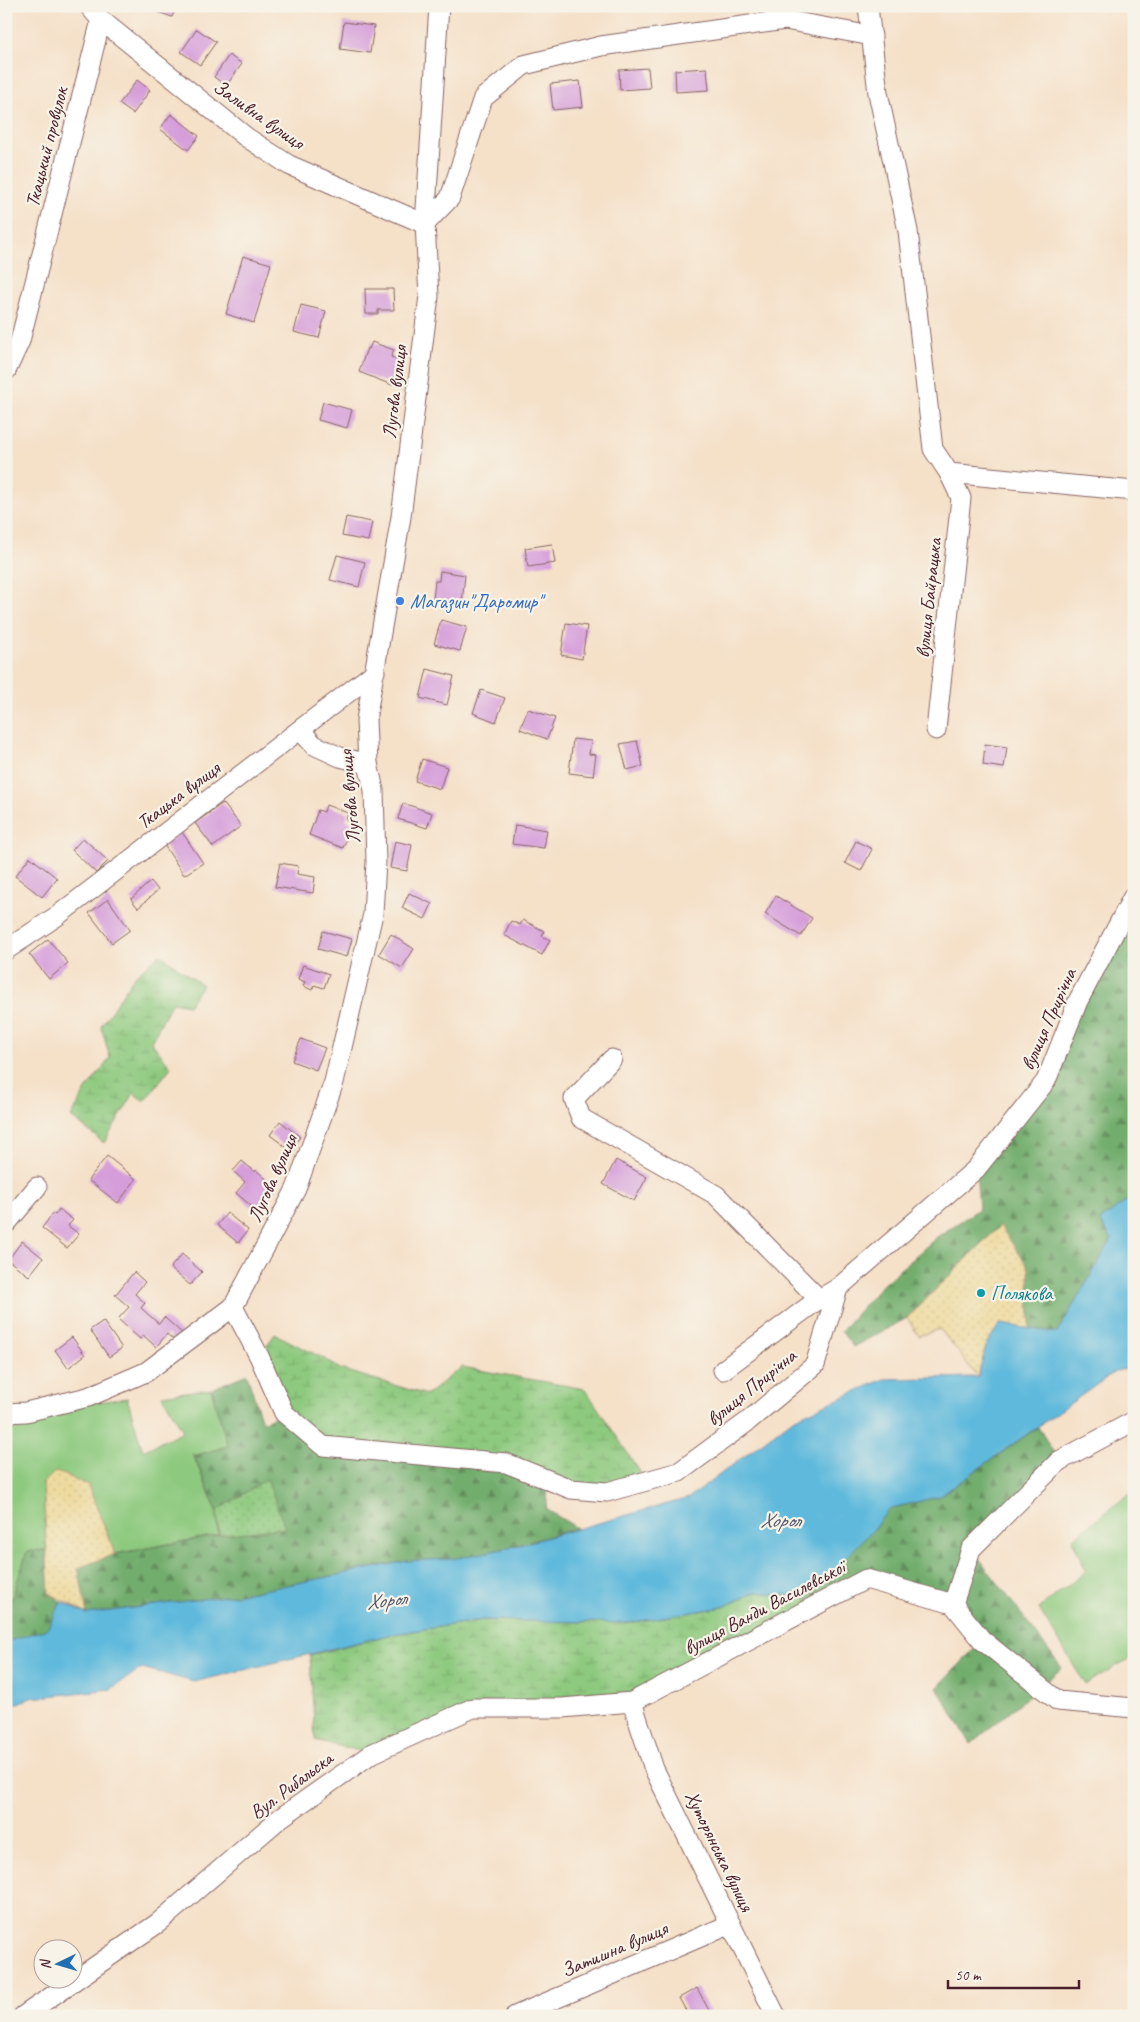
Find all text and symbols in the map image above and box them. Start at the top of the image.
street label: Заливна вулиця [208,74,311,156]
street label: Ткацький провулок [20,83,74,210]
street label: Лугова вулиця [376,342,413,440]
street label: вулиця Байрацька [910,535,947,659]
place label: Магазин"Даромир" [410,589,546,614]
marker: Магазин"Даромир" [394,595,406,607]
street label: Лугова вулиця [333,747,366,845]
street label: Ткацька вулиця [132,755,226,835]
street label: вулиця Прирічна [1015,963,1082,1074]
street label: Лугова вулиця [242,1128,304,1226]
place label: Полякова [991,1281,1054,1306]
marker: Полякова [975,1287,987,1299]
street label: вулиця Прирічна [701,1343,802,1431]
water label: Хорол [760,1507,802,1533]
street label: вулиця Ванди Василевської [679,1552,853,1660]
water label: Хорол [365,1584,410,1615]
street label: Вул. Рибальска [245,1745,339,1825]
street label: Хуторянська вулиця [680,1787,760,1916]
street label: Затишна вулиця [557,1915,673,1983]
north arrow [32,1940,82,1990]
scale bar [948,1957,1079,1989]
text: N [36,1958,54,1970]
text: 50 m [955,1966,982,1985]

